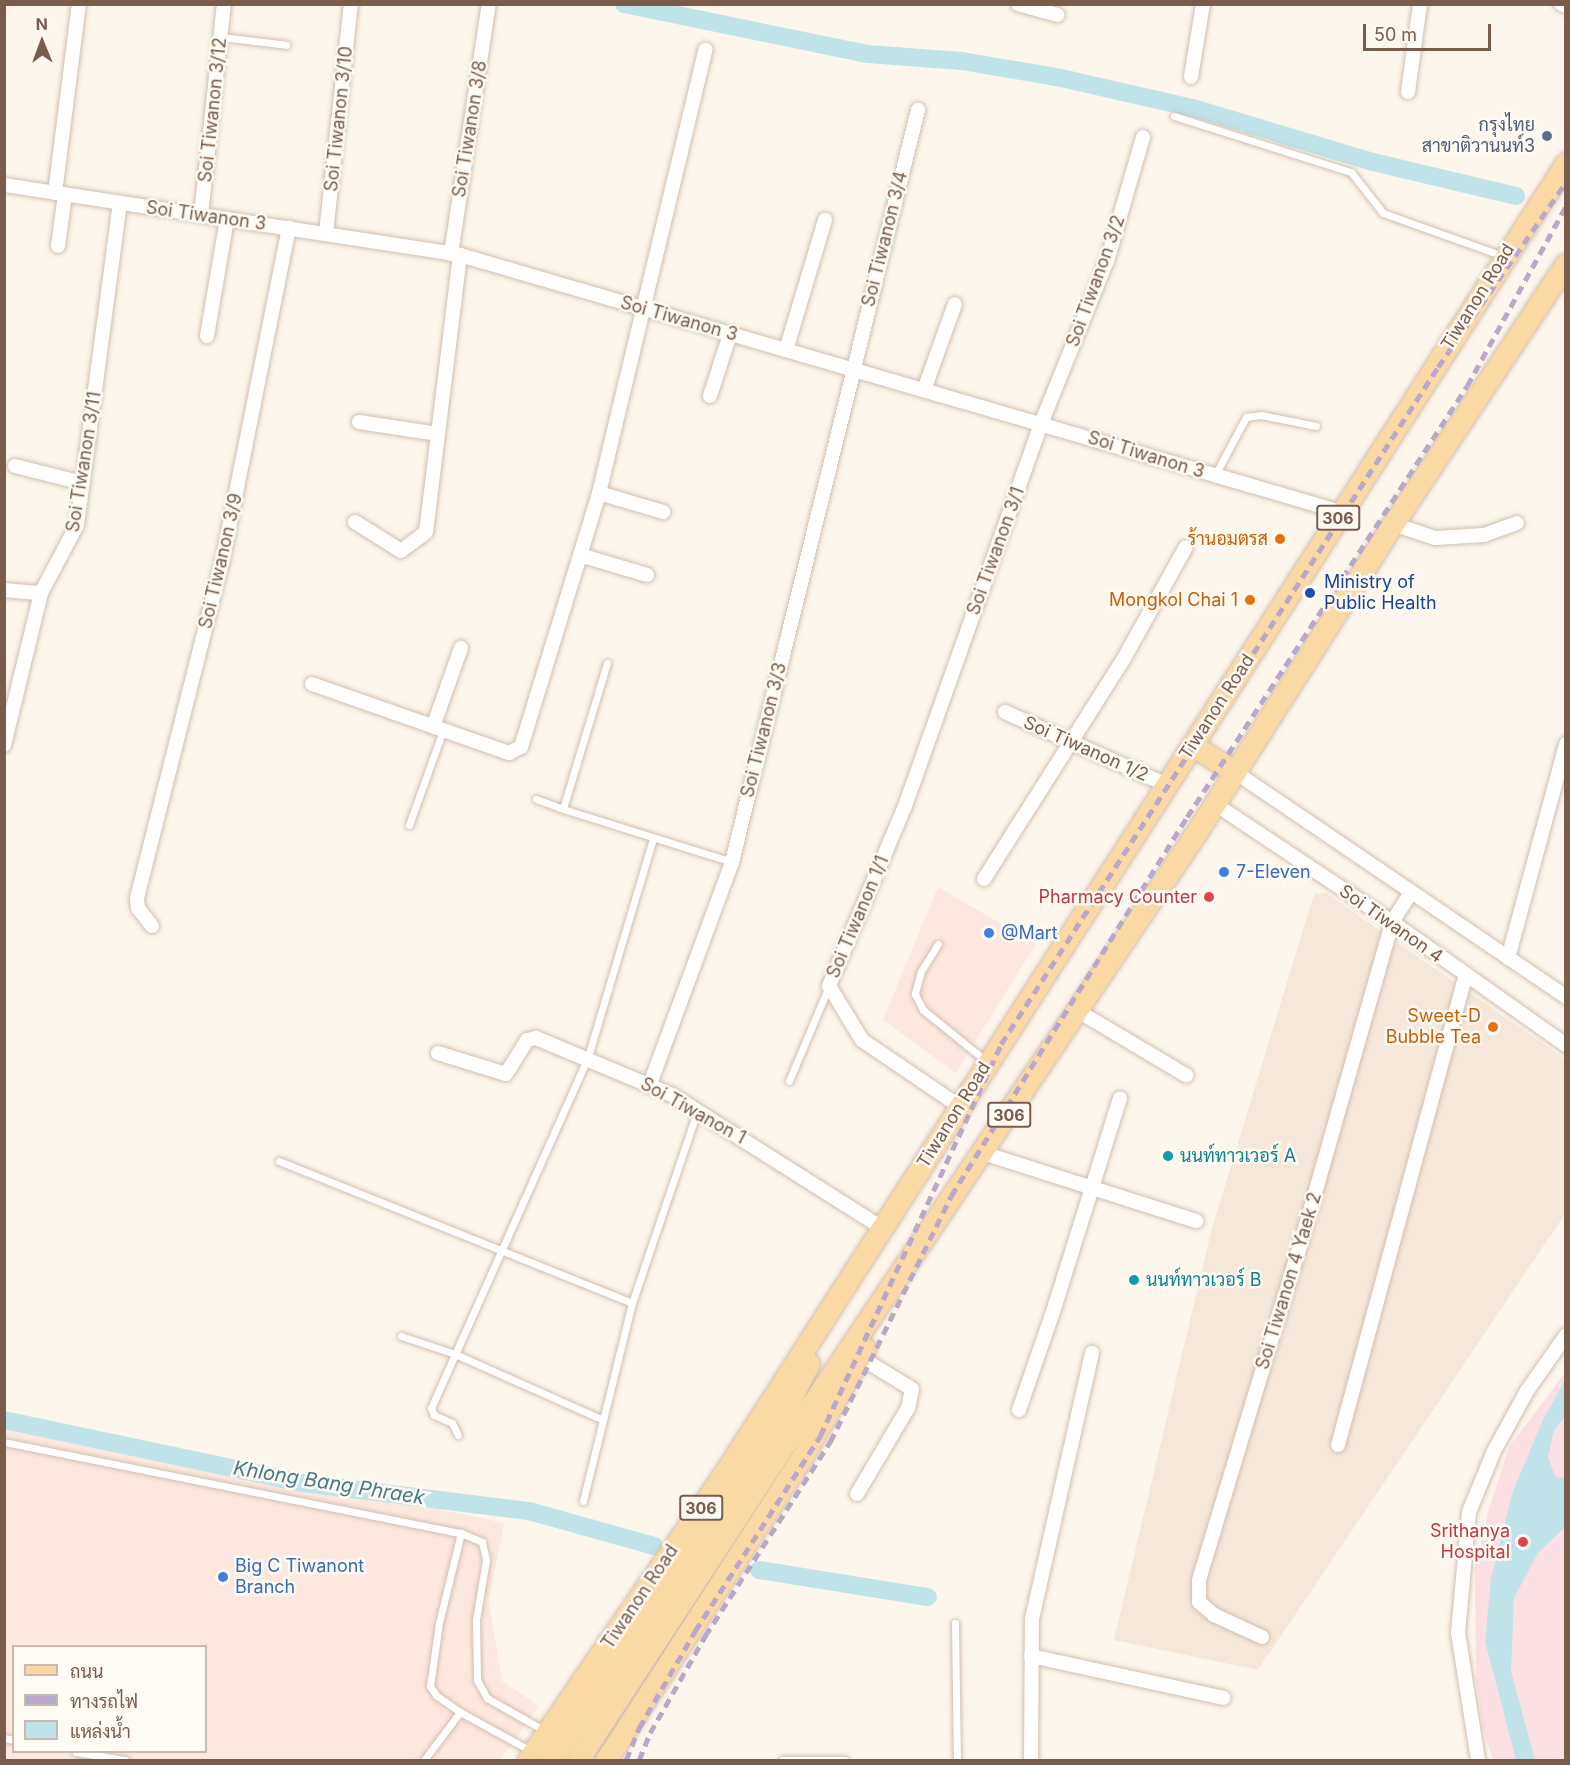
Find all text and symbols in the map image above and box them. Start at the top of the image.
north arrow [12,12,72,72]
scale bar [1366,12,1494,50]
text: N [35,14,48,34]
text: 50 m [1374,24,1417,45]
street label: Soi Tiwanon 3/12 [195,36,231,184]
street label: Soi Tiwanon 3/10 [321,45,357,193]
street label: Soi Tiwanon 3/8 [449,59,491,199]
place label: กรุงไทย สาขาติวานนท์3 [1422,115,1535,158]
marker: กรุงไทย สาขาติวานนท์3 [1540,129,1554,143]
street label: Soi Tiwanon 3/4 [858,169,912,309]
street label: Soi Tiwanon 3 [145,197,267,235]
street label: Soi Tiwanon 3/2 [1062,212,1130,350]
street label: Tiwanon Road [1437,240,1519,354]
street label: Soi Tiwanon 3 [618,292,740,346]
street label: Soi Tiwanon 3/11 [62,390,106,534]
street label: Soi Tiwanon 3 [1085,427,1207,483]
street label: Soi Tiwanon 3/1 [963,484,1029,618]
street label: Soi Tiwanon 3/9 [195,491,247,631]
road number: 306 [1316,505,1360,531]
place label: ร้านอมตรส [1187,528,1268,550]
marker: ร้านอมตรส [1273,532,1287,546]
place label: Ministry of Public Health [1324,572,1437,614]
marker: Ministry of Public Health [1301,584,1319,602]
place label: Mongkol Chai 1 [1109,589,1238,611]
marker: Mongkol Chai 1 [1243,593,1257,607]
street label: Tiwanon Road [1175,650,1259,764]
street label: Soi Tiwanon 3/3 [737,660,791,800]
street label: Soi Tiwanon 1/2 [1020,712,1152,786]
street label: Soi Tiwanon 1/1 [822,853,894,981]
place label: 7-Eleven [1236,861,1311,883]
marker: 7-Eleven [1217,865,1231,879]
street label: Soi Tiwanon 4 [1335,880,1447,968]
place label: Pharmacy Counter [1039,886,1197,908]
marker: Pharmacy Counter [1202,890,1216,904]
place label: @Mart [1001,922,1058,944]
marker: @Mart [982,926,996,940]
place label: Sweet-D Bubble Tea [1386,1006,1481,1048]
marker: Sweet-D Bubble Tea [1486,1020,1500,1034]
street label: Tiwanon Road [913,1058,995,1172]
street label: Soi Tiwanon 1 [637,1073,749,1149]
road number: 306 [986,1102,1032,1128]
place label: นนท์ทาวเวอร์ A [1180,1145,1296,1167]
marker: นนท์ทาวเวอร์ A [1161,1149,1175,1163]
street label: Soi Tiwanon 4 Yaek 2 [1252,1190,1326,1372]
place label: นนท์ทาวเวอร์ B [1146,1269,1261,1291]
marker: นนท์ทาวเวอร์ B [1127,1273,1141,1287]
water label: Khlong Bang Phraek [232,1456,426,1510]
road number: 306 [678,1495,724,1521]
place label: Srithanya Hospital [1430,1521,1510,1564]
marker: Srithanya Hospital [1514,1533,1532,1551]
street label: Tiwanon Road [597,1541,683,1653]
place label: Big C Tiwanont Branch [235,1556,364,1598]
marker: Big C Tiwanont Branch [216,1570,230,1584]
legend [12,1645,207,1753]
text: ถนน [70,1661,103,1682]
text: ทางรถไฟ [70,1691,138,1712]
text: แหล่งน้ำ [70,1721,131,1742]

